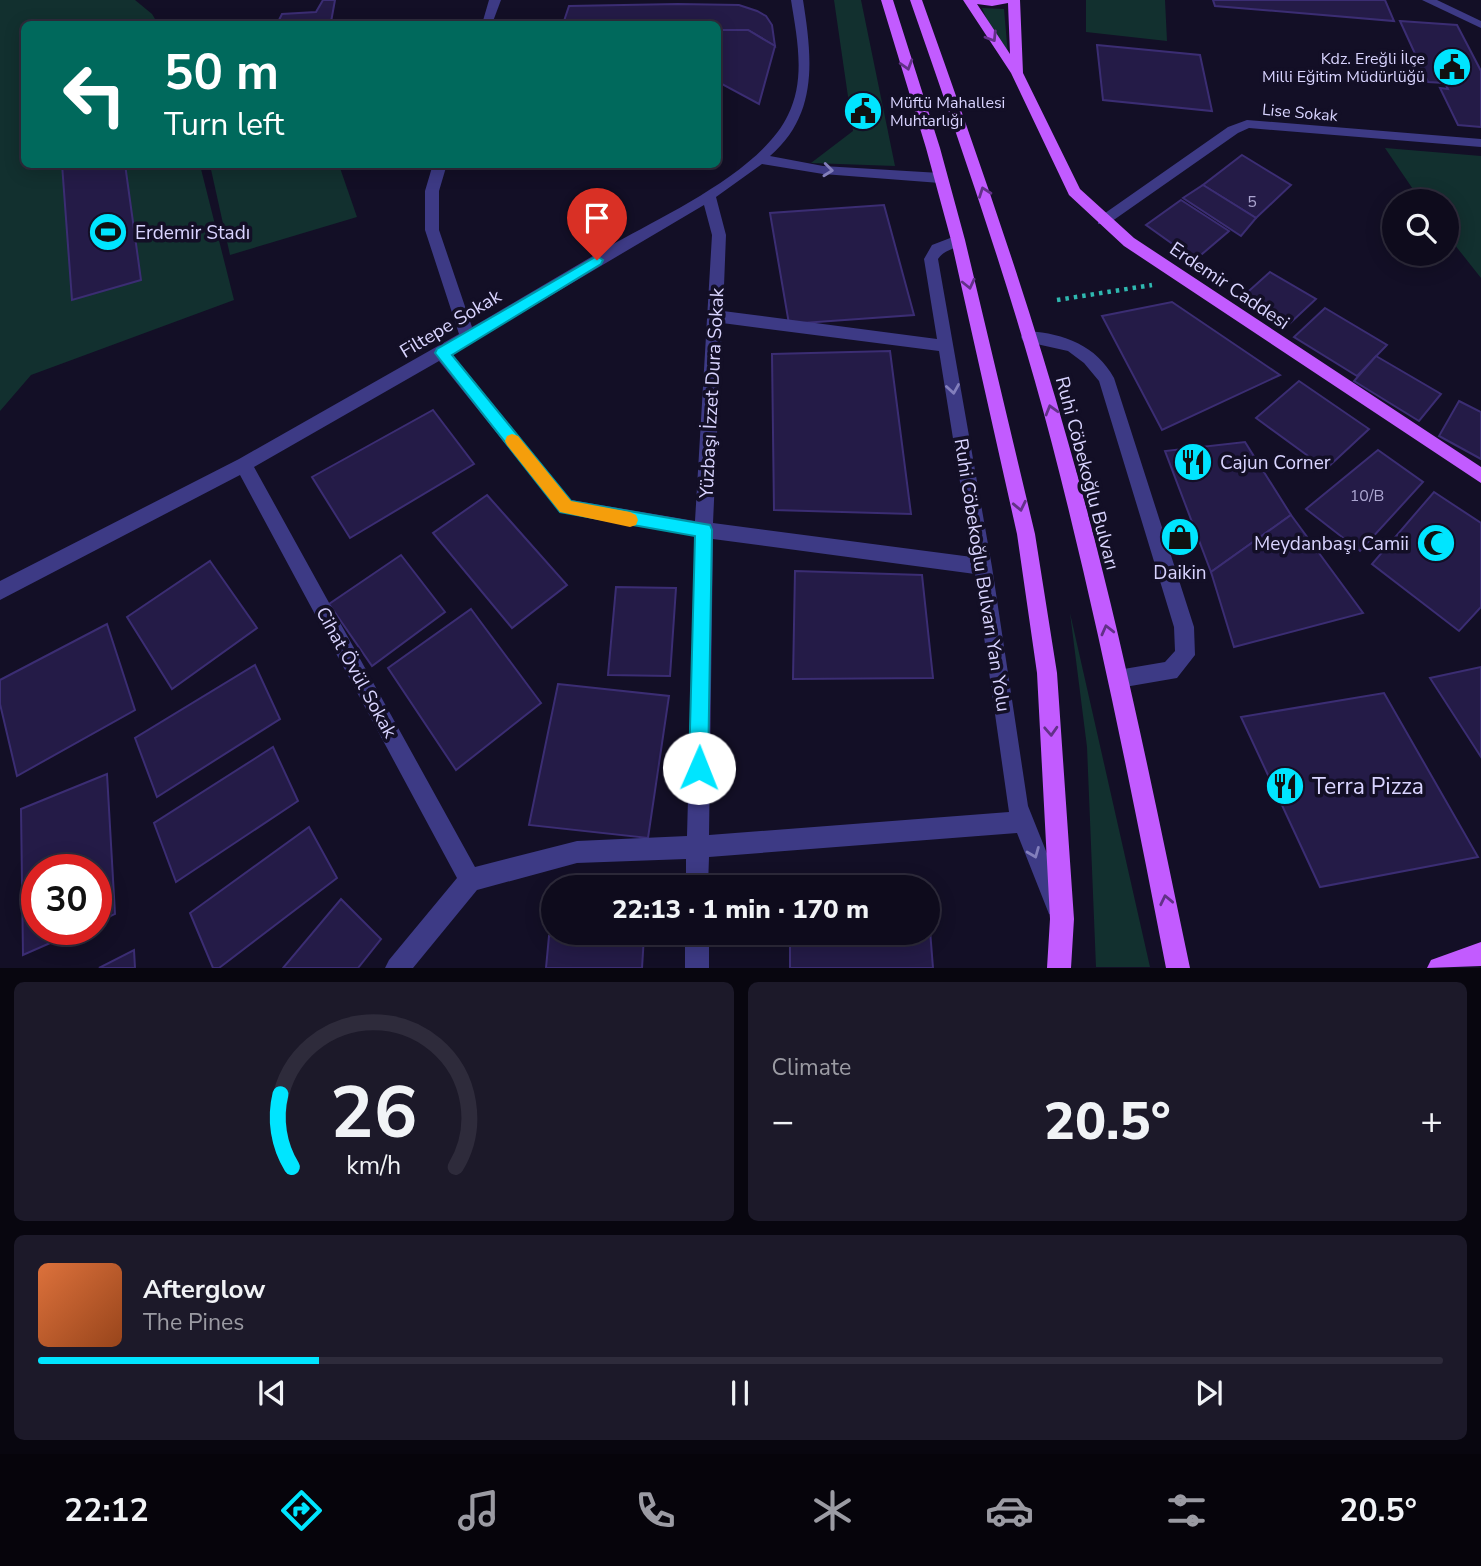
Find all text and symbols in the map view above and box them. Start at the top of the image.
one-way arrow [983,30,996,43]
text: 50 m [164,39,279,106]
public building icon: Kdz. Ereğli İlçe Milli Eğitim Müdürlüğü [1431,46,1473,88]
place label: Kdz. Ereğli İlçe Milli Eğitim Müdürlüğü [1262,48,1425,88]
icon: left [49,49,140,140]
one-way arrow [899,59,914,71]
public building icon: Müftü Mahallesi Muhtarlığı [842,90,884,132]
place label: Müftü Mahallesi Muhtarlığı [890,92,1005,132]
street label: Lise Sokak [1261,99,1340,127]
text: Turn left [164,103,284,146]
one-way arrow [822,163,834,178]
one-way arrow [978,187,992,199]
pin [567,188,627,260]
map controls [1382,189,1459,266]
button: search [1382,189,1459,266]
house number: 5 [1247,191,1257,213]
icon: arrive [578,199,616,237]
sports icon: Erdemir Stadı [87,211,129,253]
place label: Erdemir Stadı [135,220,250,246]
street label: Erdemir Caddesi [1164,236,1295,336]
one-way arrow [960,278,975,290]
street label: Filtepe Sokak [395,283,507,364]
street label: Yüzbaşı İzzet Dura Sokak [693,287,731,500]
street label: Ruhi Cöbekoğlu Bulvarı [1049,374,1125,573]
one-way arrow [945,383,960,395]
one-way arrow [1044,404,1059,416]
street label: Ruhi Cöbekoğlu Bulvarı Yan Yolu [948,437,1016,714]
restaurant icon: Cajun Corner [1172,441,1214,483]
place label: Cajun Corner [1220,450,1331,476]
house number: 10/B [1350,485,1384,507]
one-way arrow [1011,500,1026,512]
shop icon: Daikin [1159,516,1201,558]
mosque icon: Meydanbaşı Camii [1415,522,1457,564]
place label: Meydanbaşı Camii [1254,531,1409,557]
place label: Daikin [1153,560,1207,586]
street label: Cihat Övül Sokak [309,602,403,743]
one-way arrow [1101,624,1115,636]
one-way arrow [1043,726,1058,737]
position arrow [662,731,736,805]
restaurant icon: Terra Pizza [1264,765,1306,807]
place label: Terra Pizza [1312,771,1424,802]
one-way arrow [1026,847,1040,859]
speed limit sign: 30 [21,854,112,945]
text: 22:13 · 1 min · 170 m [612,892,869,927]
one-way arrow [1160,894,1174,906]
text: Climate [772,1052,851,1083]
text: 26 [330,1064,417,1164]
text: 20.5° [1044,1086,1171,1157]
text: − [772,1096,794,1147]
text: + [1420,1096,1443,1147]
text: km/h [346,1149,401,1183]
text: Afterglow [143,1272,266,1307]
text: The Pines [143,1307,244,1338]
icon: previous [253,1374,291,1412]
icon: pause [721,1374,759,1412]
icon: next [1190,1374,1228,1412]
icon: directions [277,1486,326,1535]
icon: music [454,1486,503,1535]
icon: phone [631,1486,680,1535]
icon: climate [808,1486,857,1535]
icon: car [985,1486,1034,1535]
icon: filters [1162,1486,1211,1535]
text: 22:12 [64,1489,149,1532]
text: 20.5° [1339,1489,1417,1532]

